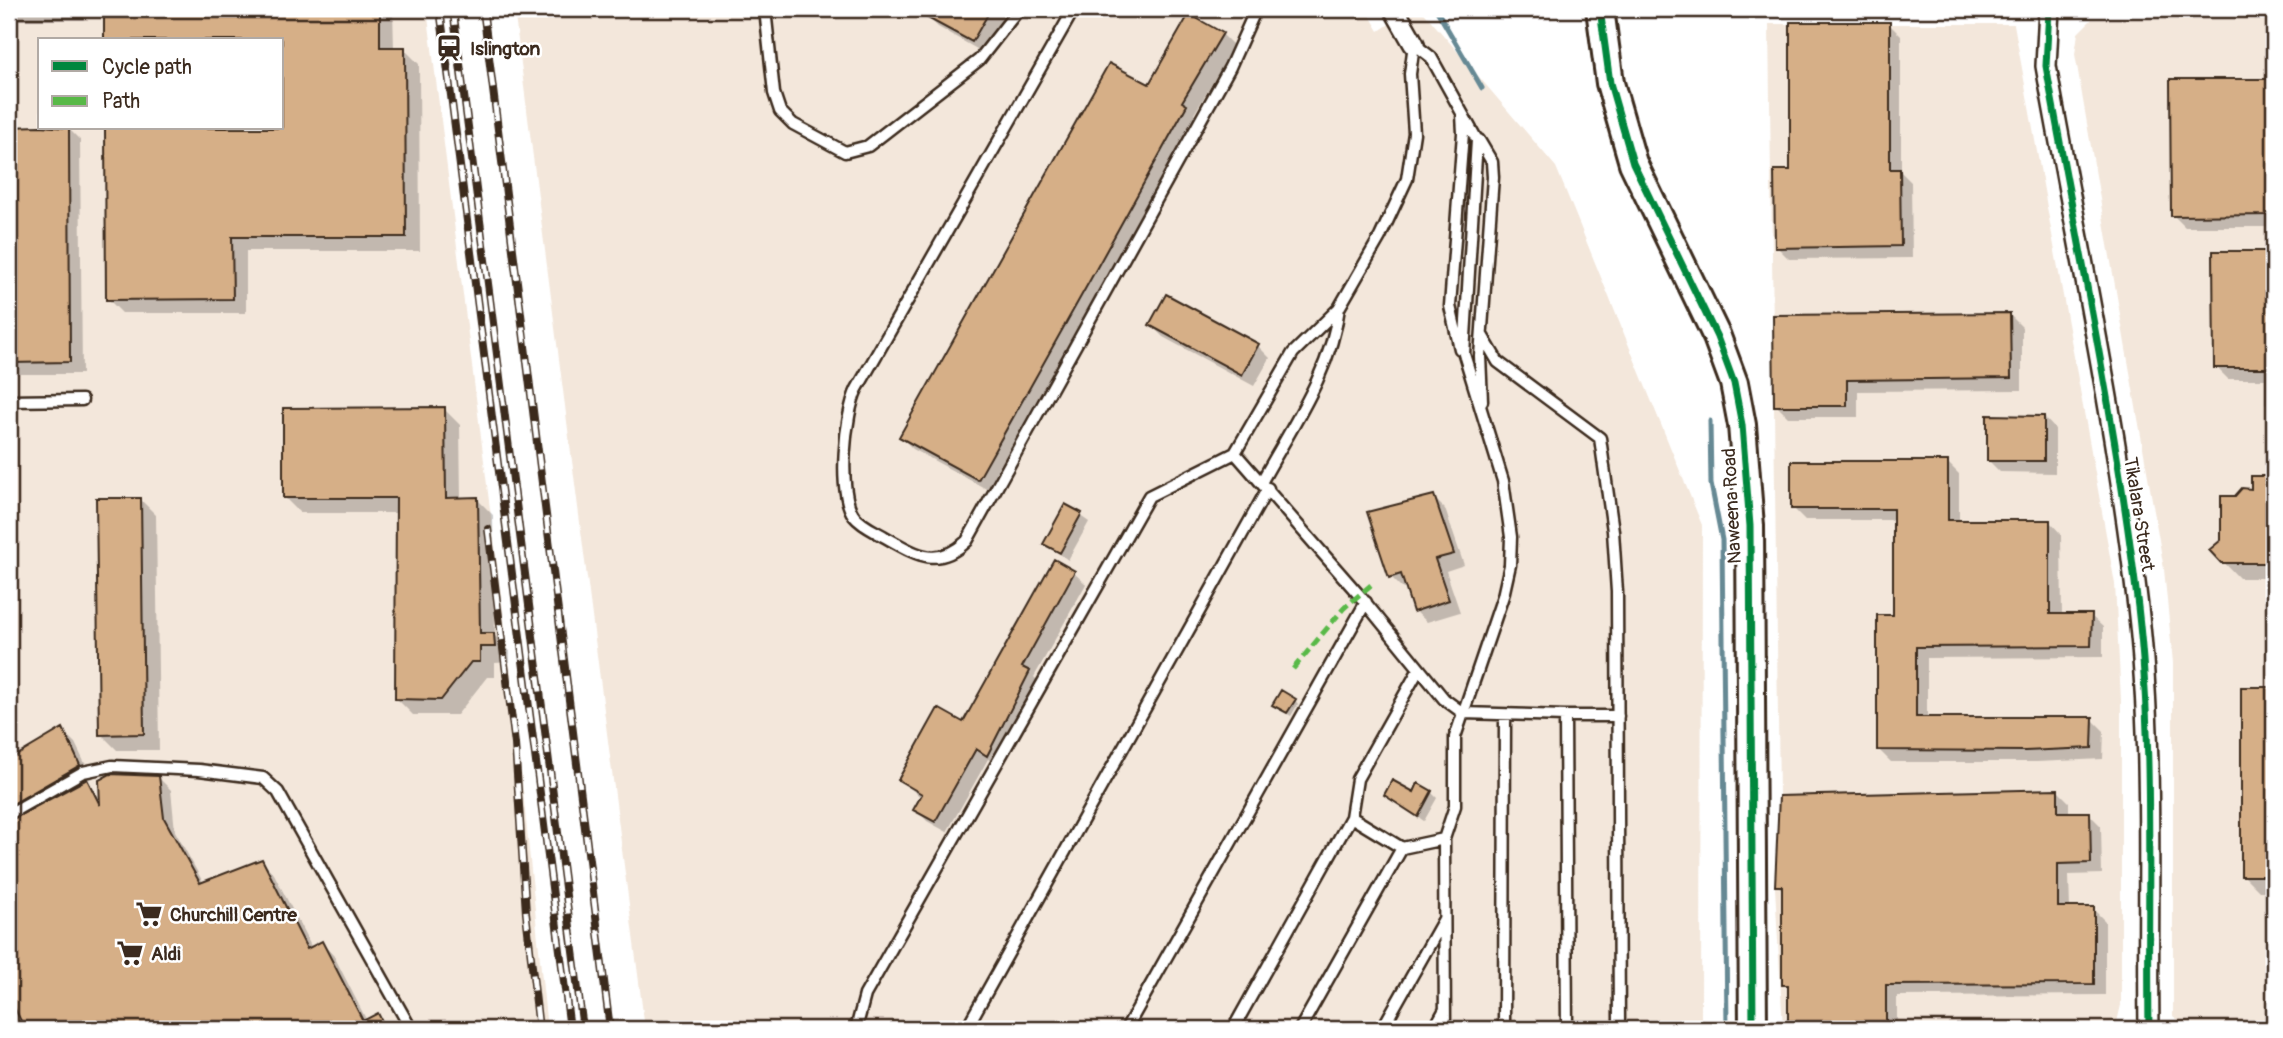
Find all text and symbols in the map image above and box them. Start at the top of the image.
station icon: Islington [434,33,464,63]
place label: Islington [470,37,541,61]
legend [38,38,284,130]
text: Cycle path [102,54,192,81]
text: Path [102,88,140,115]
street label: Naweena Road [1717,447,1747,564]
street label: Tikalara Street [2118,455,2160,573]
supermarket icon: Churchill Centre [134,899,164,929]
place label: Churchill Centre [170,903,298,927]
supermarket icon: Aldi [115,938,145,968]
place label: Aldi [151,942,181,966]

